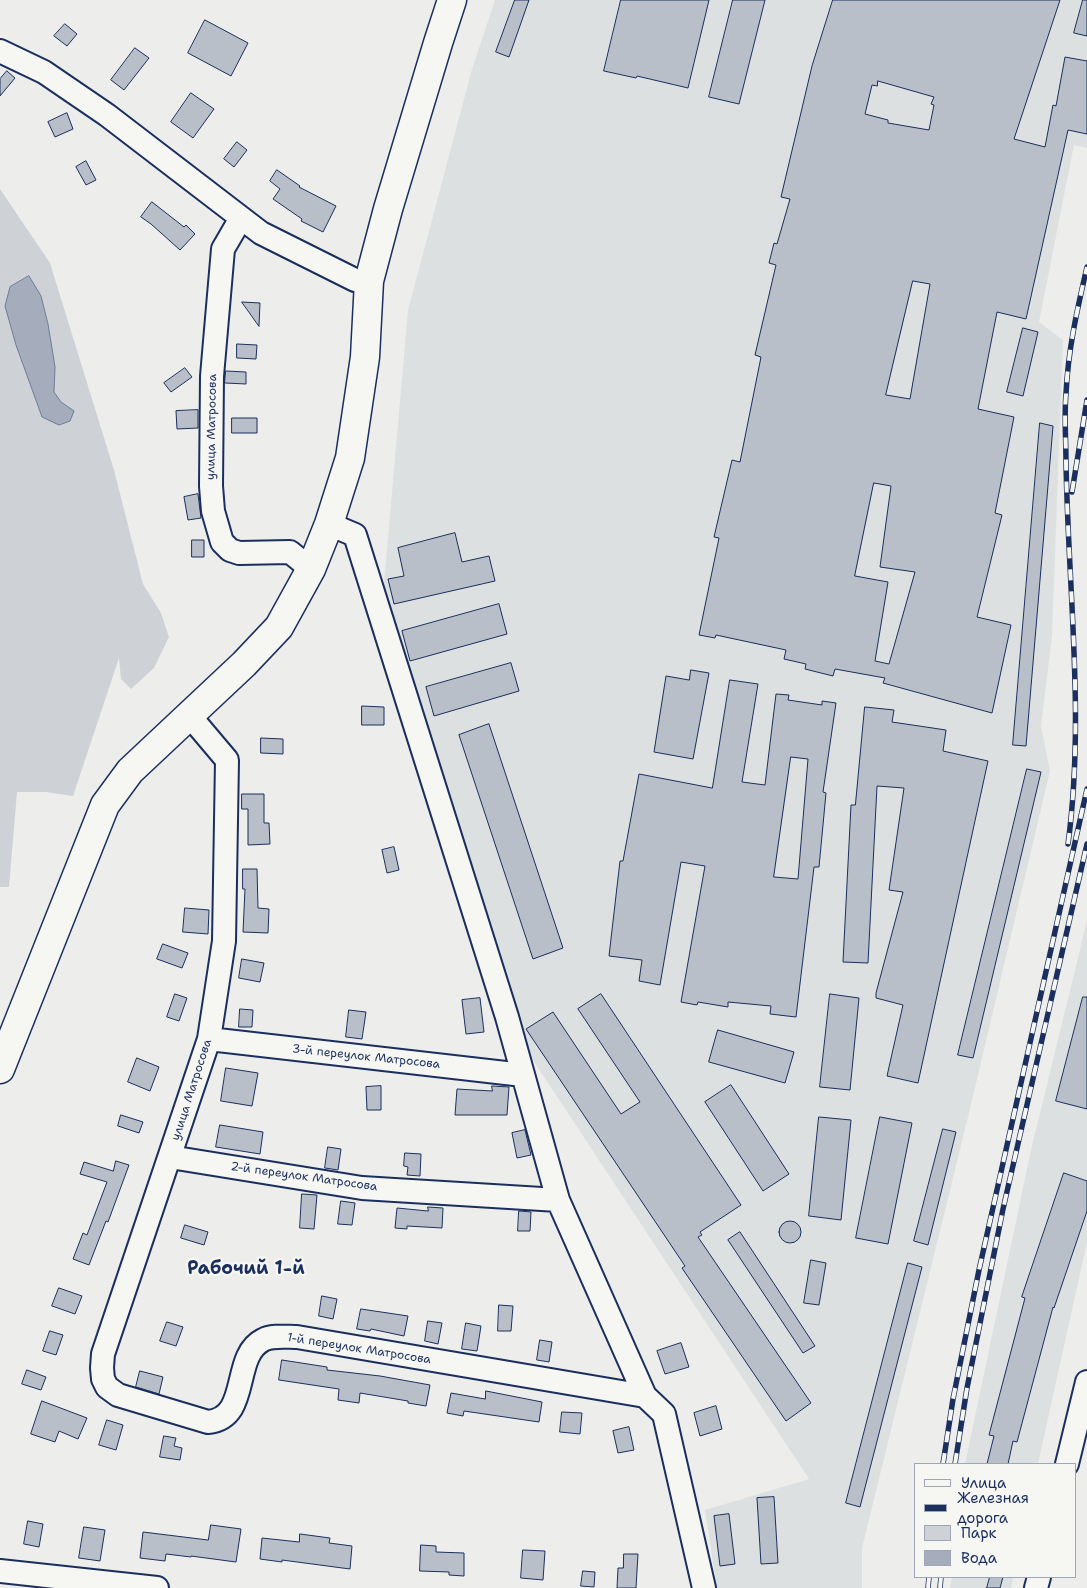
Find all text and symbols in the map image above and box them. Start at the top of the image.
street label: улица Матросова [204,374,220,480]
street label: улица Матросова [169,1037,215,1143]
street label: 3-й переулок Матросова [291,1042,441,1072]
street label: 2-й переулок Матросова [230,1160,378,1194]
district label: Рабочий 1‑й [187,1258,305,1280]
street label: 1-й переулок Матросова [286,1331,432,1367]
legend [914,1463,1077,1578]
text: Улица [961,1473,1006,1493]
text: Железная дорога [957,1488,1029,1528]
text: Парк [961,1523,997,1543]
text: Вода [961,1548,997,1568]

